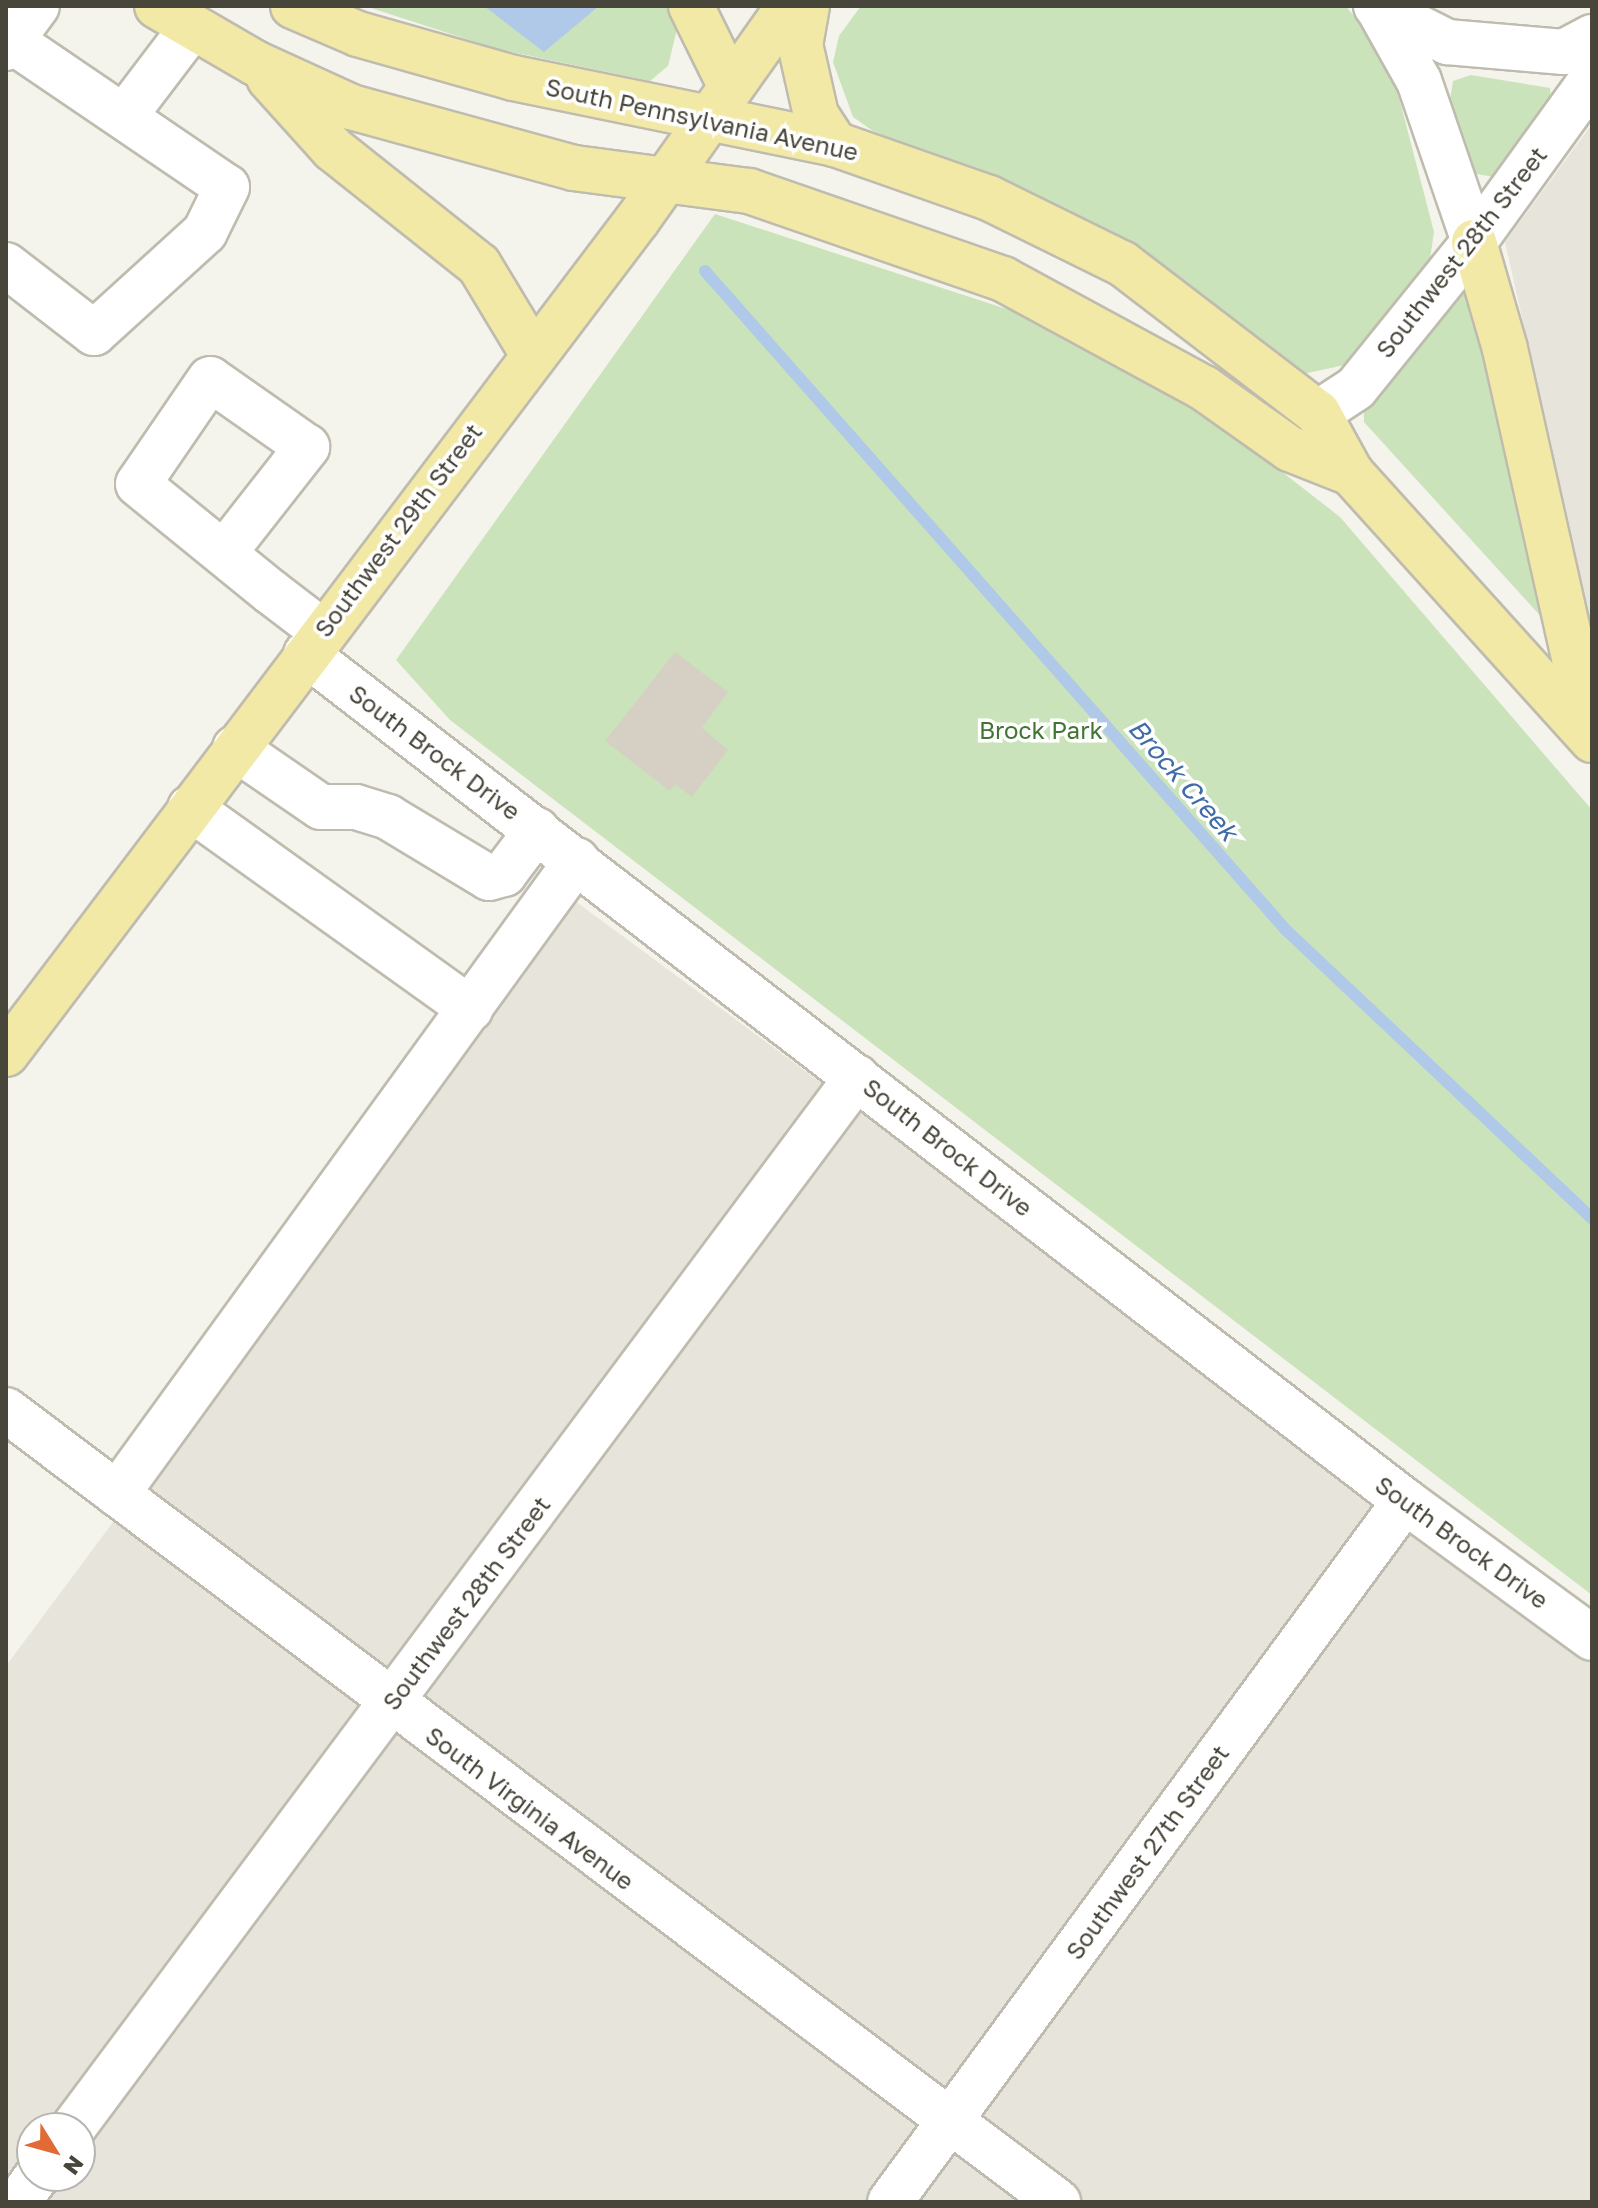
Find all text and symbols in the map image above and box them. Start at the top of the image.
street label: South Pennsylvania Avenue [543,72,861,166]
street label: Southwest 28th Street [1370,141,1552,363]
street label: Southwest 29th Street [308,418,488,642]
street label: South Brock Drive [344,678,526,826]
water label: Brock Creek [1122,713,1244,847]
park label: Brock Park [979,716,1103,744]
street label: South Brock Drive [858,1072,1038,1222]
street label: South Brock Drive [1370,1470,1554,1614]
street label: Southwest 28th Street [376,1491,556,1715]
street label: South Virginia Avenue [420,1720,640,1896]
street label: Southwest 27th Street [1060,1739,1234,1965]
north arrow [16,2112,96,2192]
text: N [58,2151,90,2180]

